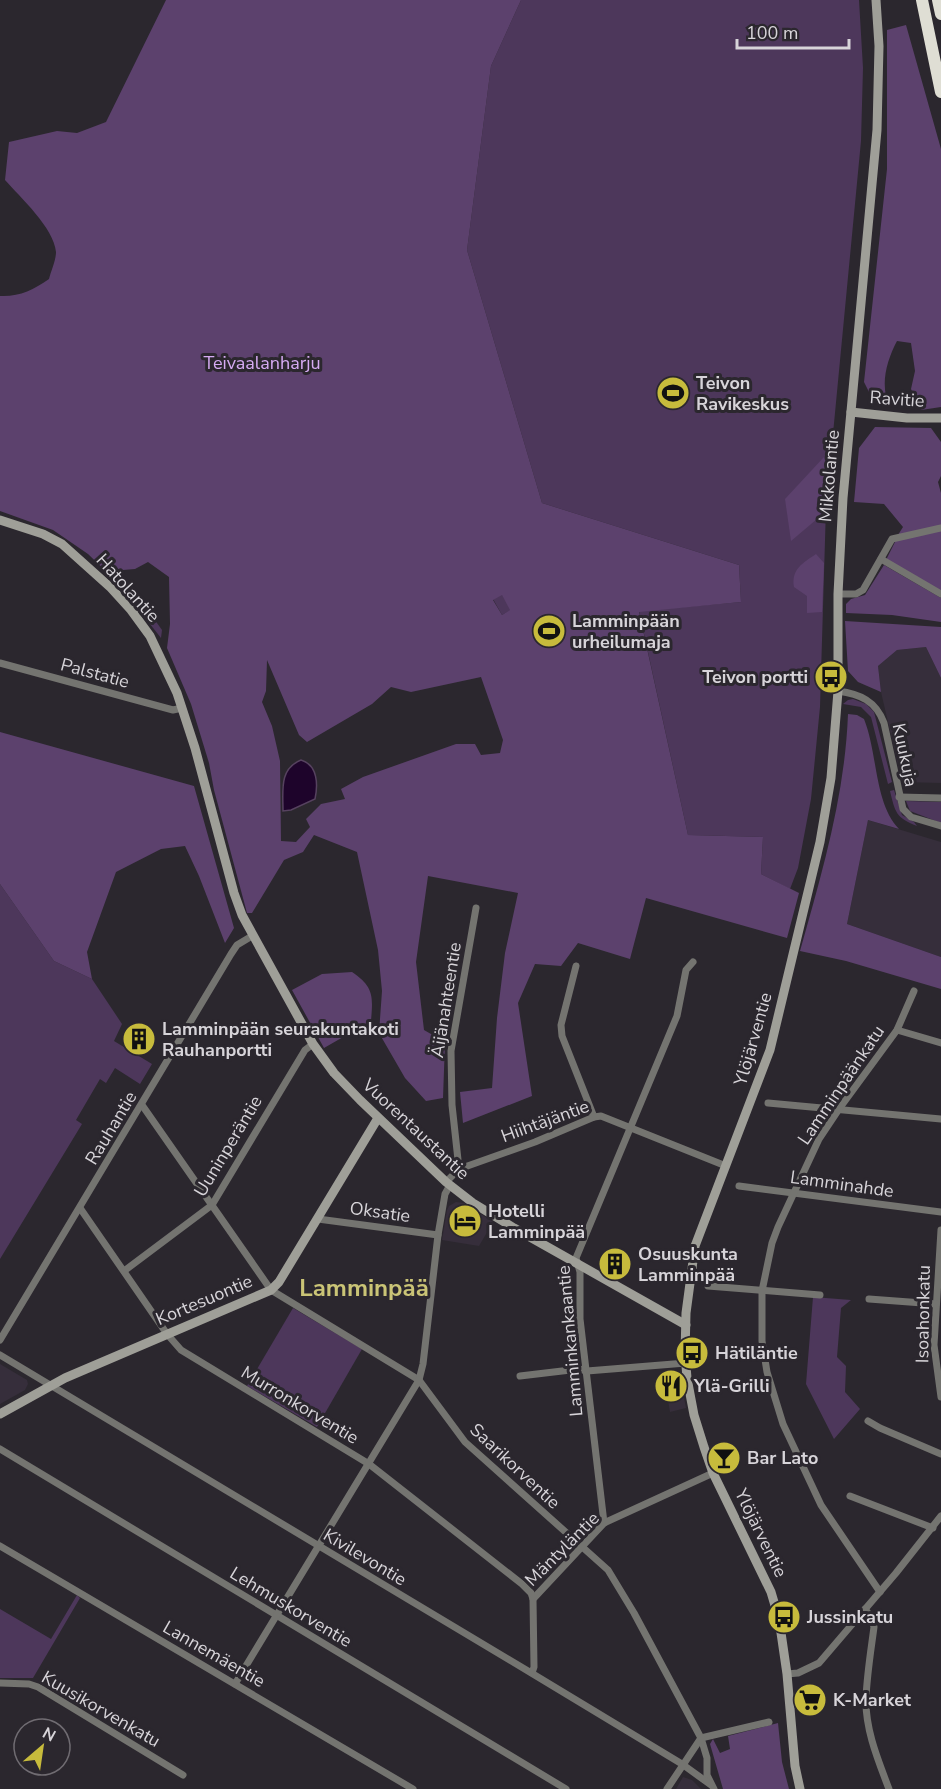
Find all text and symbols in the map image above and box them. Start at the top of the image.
scale bar [737,12,850,50]
text: 100 m [746,21,798,45]
park label: Teivaalanharju [203,351,321,375]
place label: Teivon Ravikeskus [696,371,789,416]
sports icon: Teivon Ravikeskus [655,375,691,411]
street label: Ravitie [869,385,925,413]
street label: Mikkolantie [813,429,845,523]
street label: Hatolantie [91,549,165,627]
place label: Lamminpään urheilumaja [572,609,680,654]
sports icon: Lamminpään urheilumaja [531,613,567,649]
street label: Palstatie [58,652,132,694]
bus stop icon: Teivon portti [813,659,849,695]
place label: Teivon portti [702,665,808,689]
street label: Kuukuja [887,721,923,789]
street label: Äijänahteentie [425,940,467,1060]
street label: Ylöjärventie [728,990,778,1089]
place label: Lamminpään seurakuntakoti Rauhanportti [162,1017,399,1062]
building icon: Lamminpään seurakuntakoti Rauhanportti [121,1021,157,1057]
street label: Lamminpäänkatu [792,1021,890,1149]
street label: Vuorentaustantie [356,1072,475,1185]
street label: Rauhantie [80,1087,142,1169]
street label: Uuninperäntie [188,1091,268,1201]
street label: Hiihtäjäntie [498,1094,592,1148]
street label: Lamminahde [789,1165,895,1203]
street label: Oksatie [348,1196,412,1228]
place label: Hotelli Lamminpää [488,1199,585,1244]
hotel icon: Hotelli Lamminpää [447,1203,483,1239]
place label: Osuuskunta Lamminpää [638,1242,738,1287]
building icon: Osuuskunta Lamminpää [597,1246,633,1282]
street label: Lamminkankaantie [551,1265,589,1417]
street label: Isoahonkatu [910,1265,936,1363]
street label: Kortesuontie [152,1269,256,1331]
district label: Lamminpää [299,1272,429,1304]
bus stop icon: Hätiläntie [674,1335,710,1371]
place label: Hätiläntie [715,1341,798,1365]
street label: Murronkorventie [237,1360,363,1450]
restaurant icon: Ylä-Grilli [653,1368,689,1404]
place label: Ylä-Grilli [693,1374,770,1398]
street label: Saarikorventie [465,1418,565,1514]
bar icon: Bar Lato [706,1440,742,1476]
place label: Bar Lato [747,1446,818,1470]
street label: Ylöjärventie [729,1484,793,1581]
street label: Mäntyläntie [520,1507,604,1591]
street label: Kivilevontie [319,1523,411,1591]
street label: Lehmuskorventie [226,1561,356,1653]
bus stop icon: Jussinkatu [766,1599,802,1635]
place label: Jussinkatu [806,1605,893,1629]
street label: Lannemäentie [159,1615,269,1693]
street label: Kuusikorvenkatu [37,1665,165,1753]
supermarket icon: K-Market [792,1682,828,1718]
place label: K-Market [833,1688,911,1712]
north arrow [12,1717,72,1777]
text: N [38,1722,59,1747]

